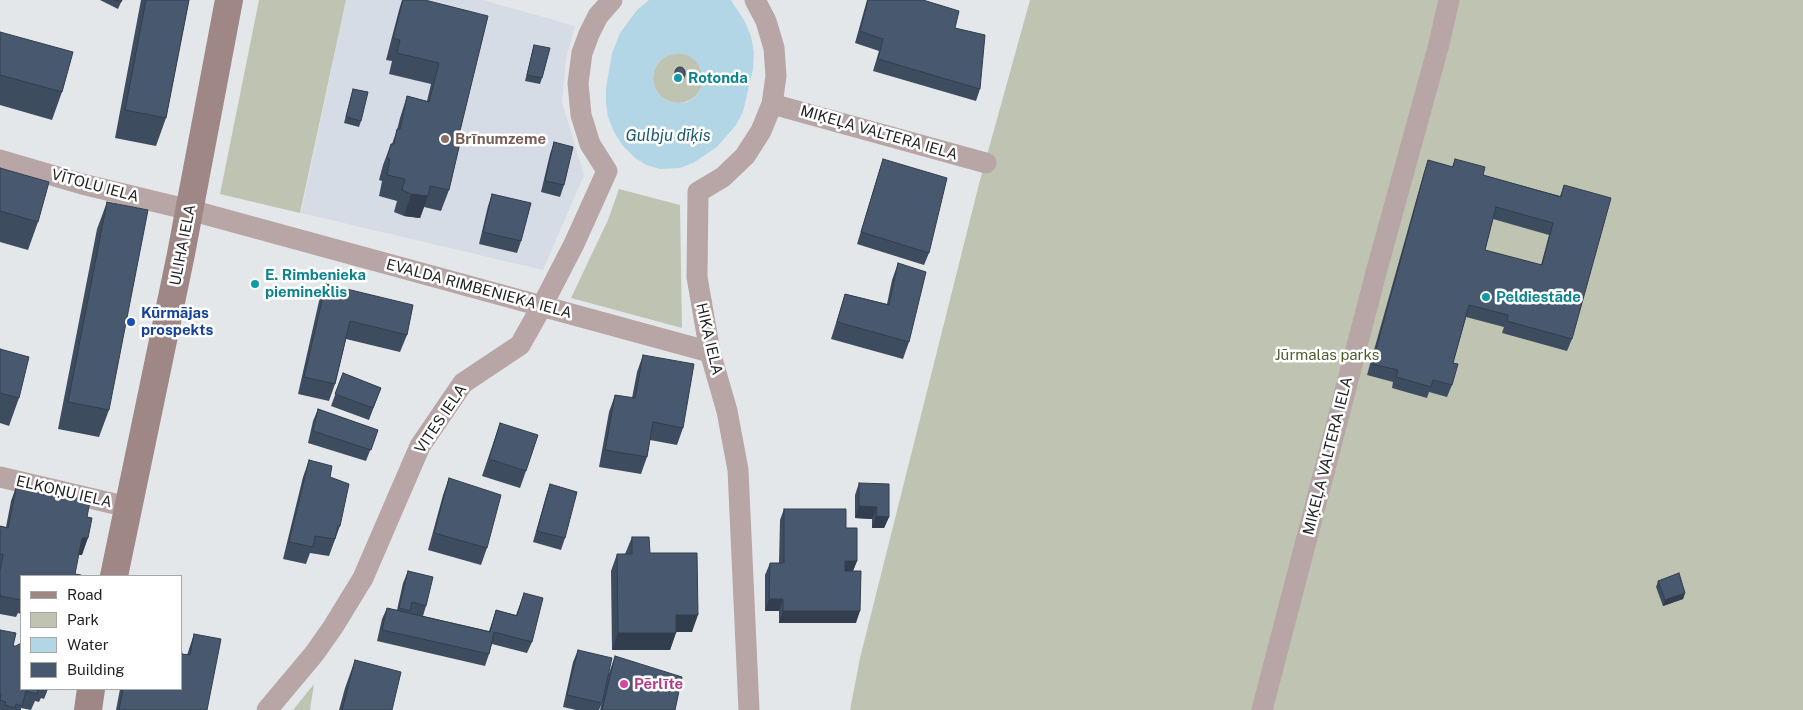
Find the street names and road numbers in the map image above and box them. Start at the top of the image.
street label: MIĶEĻA VALTERA IELA [798,102,960,164]
street label: VĪTOLU IELA [49,166,141,206]
street label: ULIHA IELA [166,203,200,287]
street label: EVALDA RIMBENIEKA IELA [384,256,574,322]
street label: HIKA IELA [692,301,726,377]
street label: MIĶEĻA VALTERA IELA [1300,375,1356,537]
street label: VITES IELA [411,381,471,457]
street label: ELKOŅU IELA [14,472,114,512]

